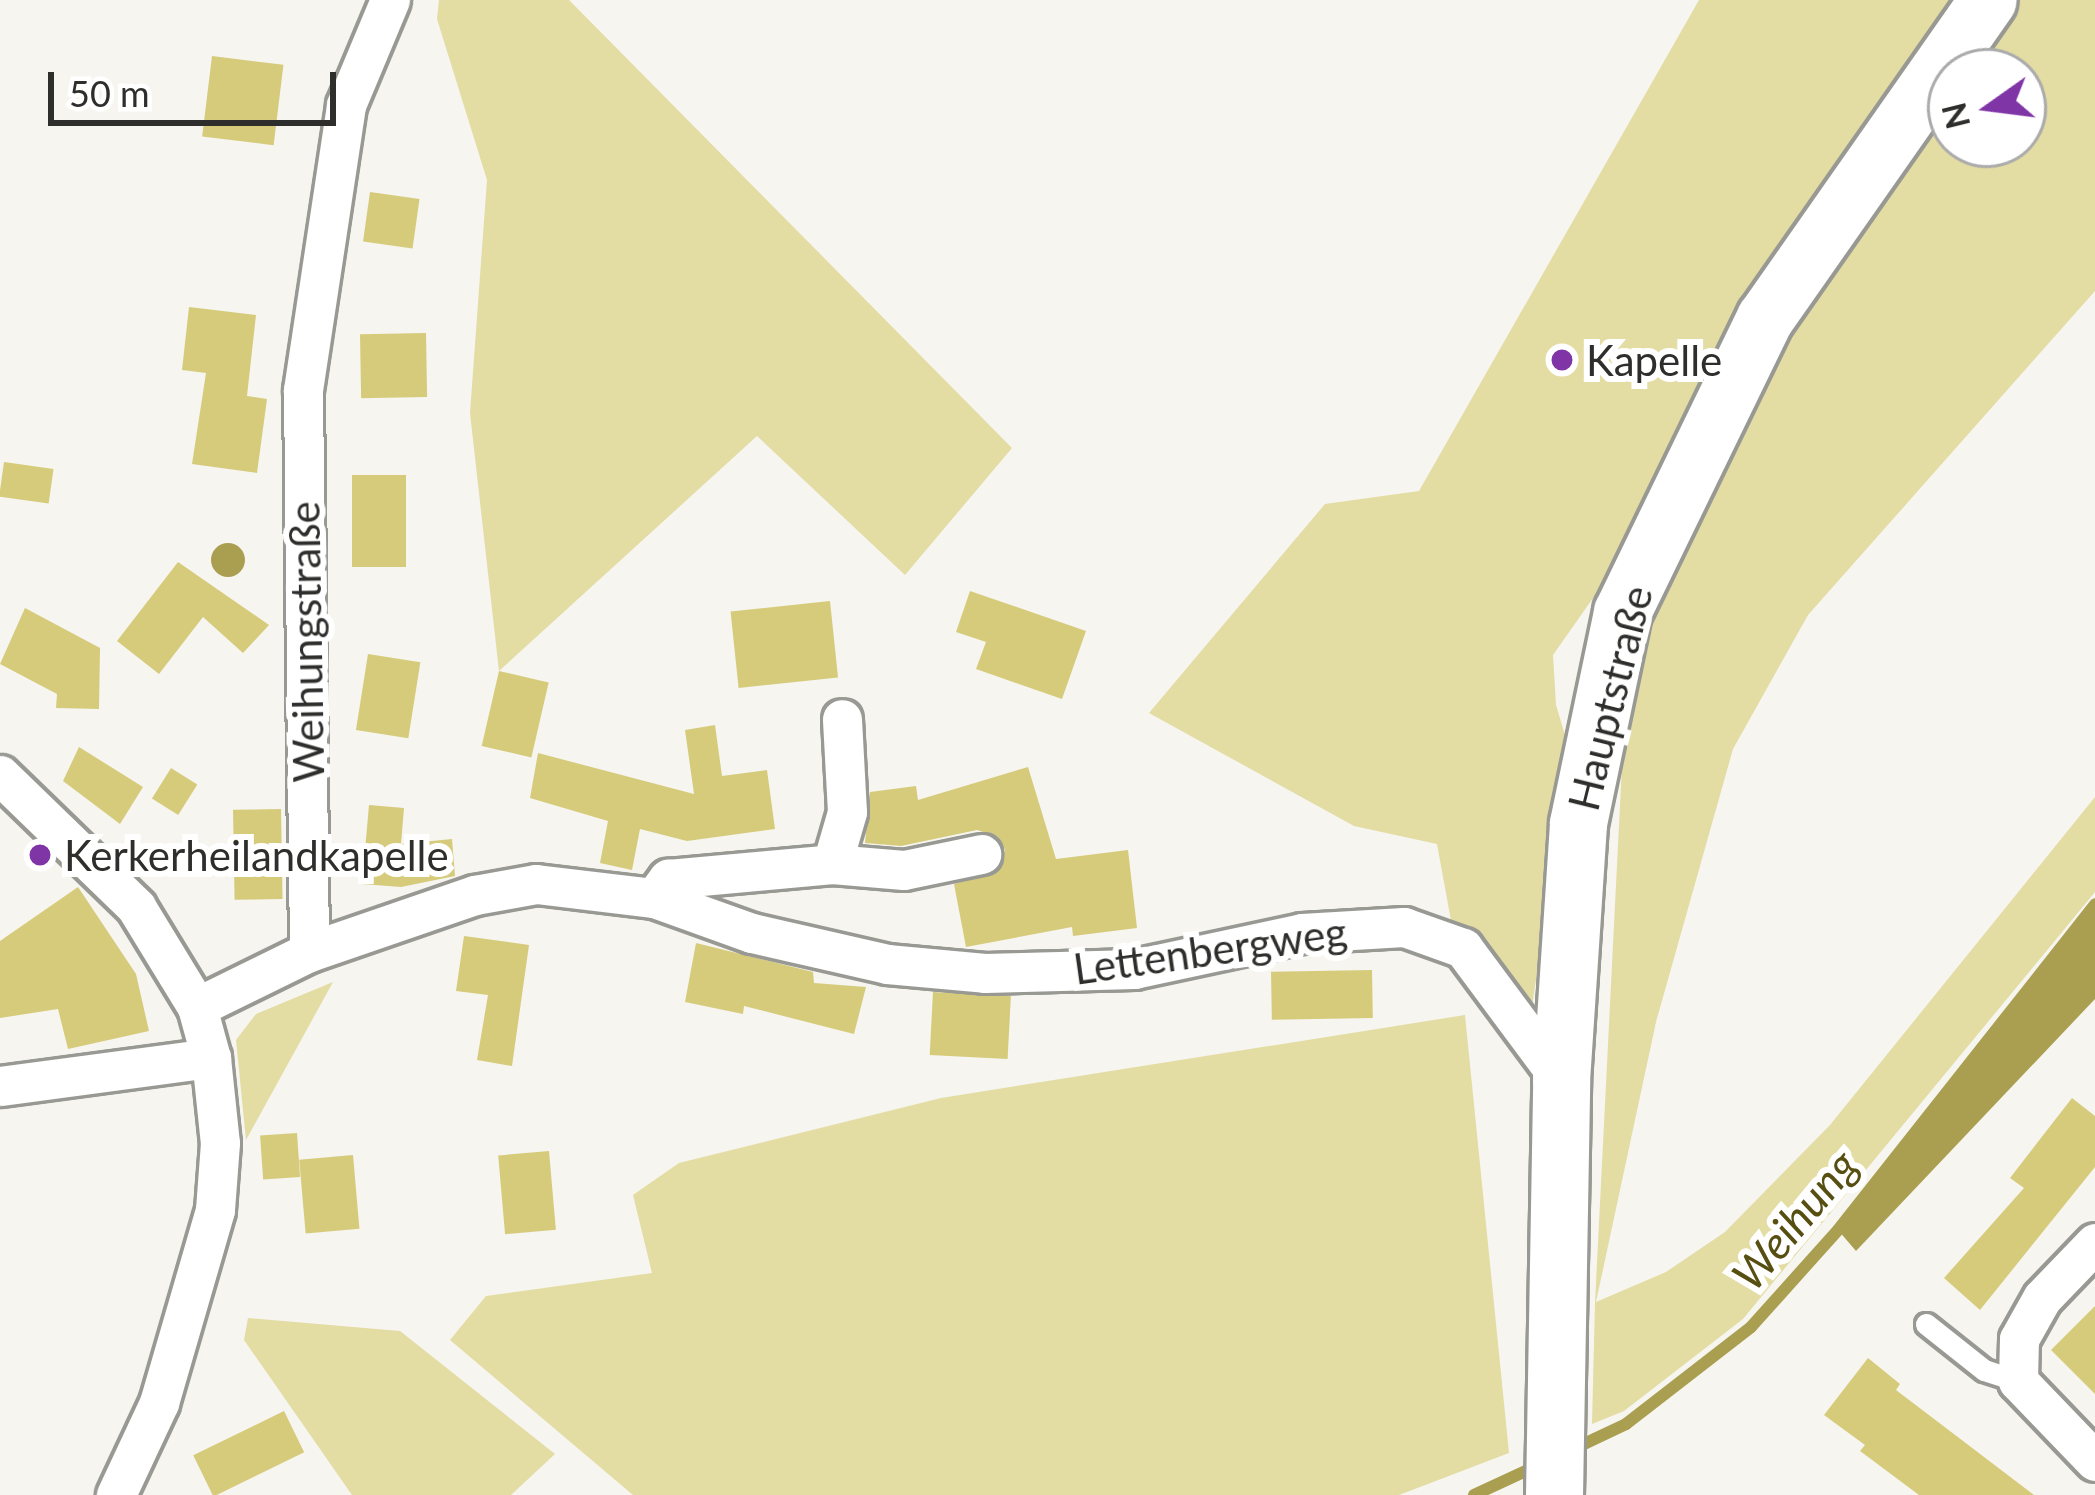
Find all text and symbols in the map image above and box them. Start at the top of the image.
scale bar [54,48,342,122]
north arrow [1927,48,2047,168]
text: 50 m [69,71,150,115]
text: N [1932,99,1977,133]
place label: Kapelle [1586,335,1722,385]
marker: Kapelle [1549,347,1575,373]
street label: Weihungstraße [278,501,334,783]
street label: Hauptstraße [1558,580,1662,816]
place label: Kerkerheilandkapelle [64,830,449,880]
marker: Kerkerheilandkapelle [27,842,53,868]
street label: Lettenbergweg [1070,906,1350,994]
water label: Weihung [1721,1139,1869,1301]

